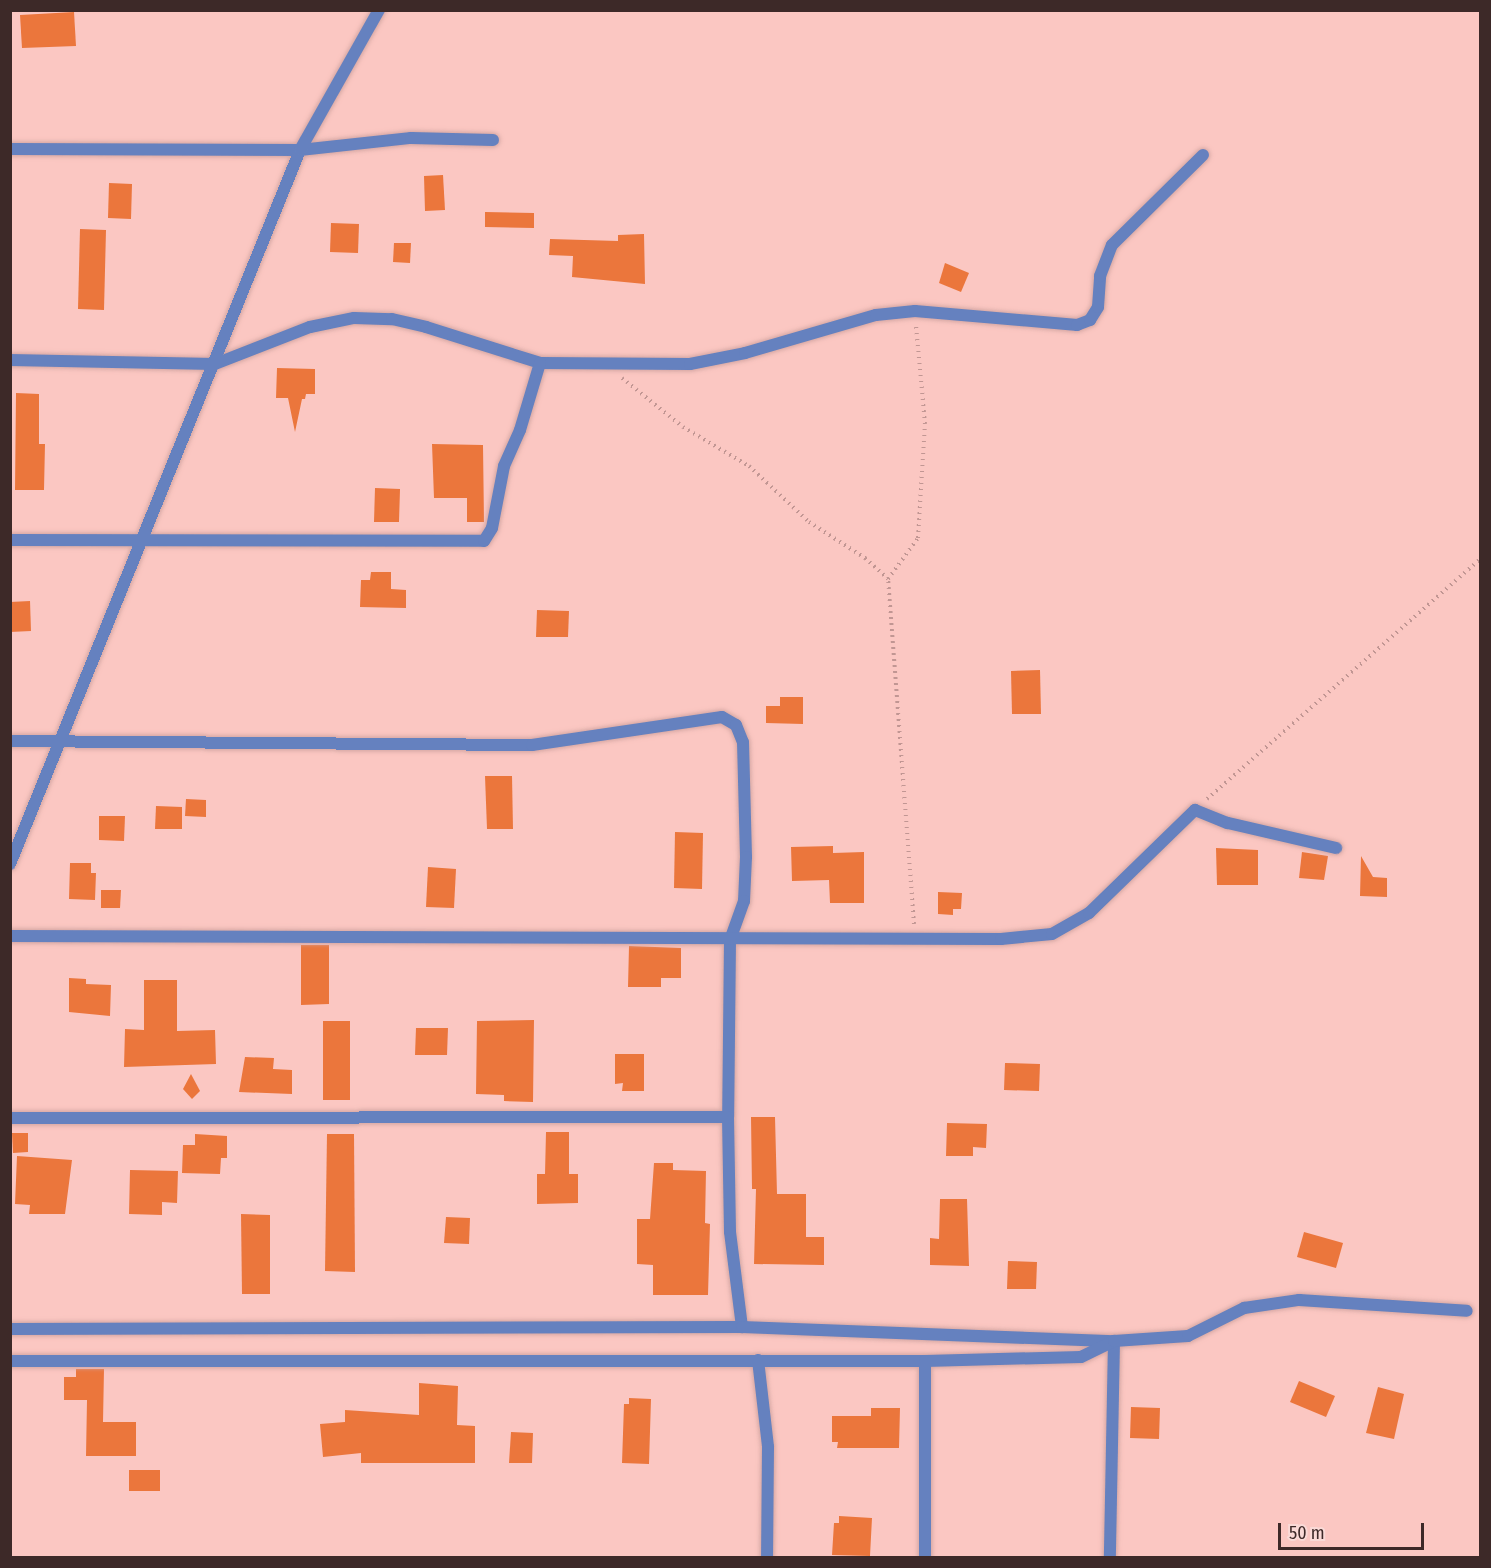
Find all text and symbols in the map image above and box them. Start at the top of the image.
scale bar [1281,1511,1426,1549]
text: 50 m [1289,1522,1325,1544]

